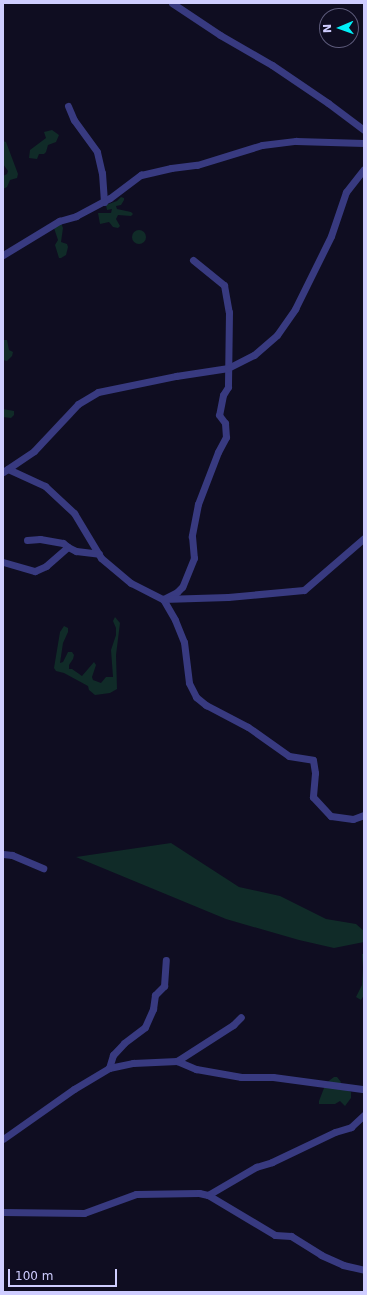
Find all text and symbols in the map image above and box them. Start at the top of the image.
north arrow [319,8,359,48]
text: N [321,24,334,33]
scale bar [10,1261,119,1287]
text: 100 m [15,1269,53,1283]

